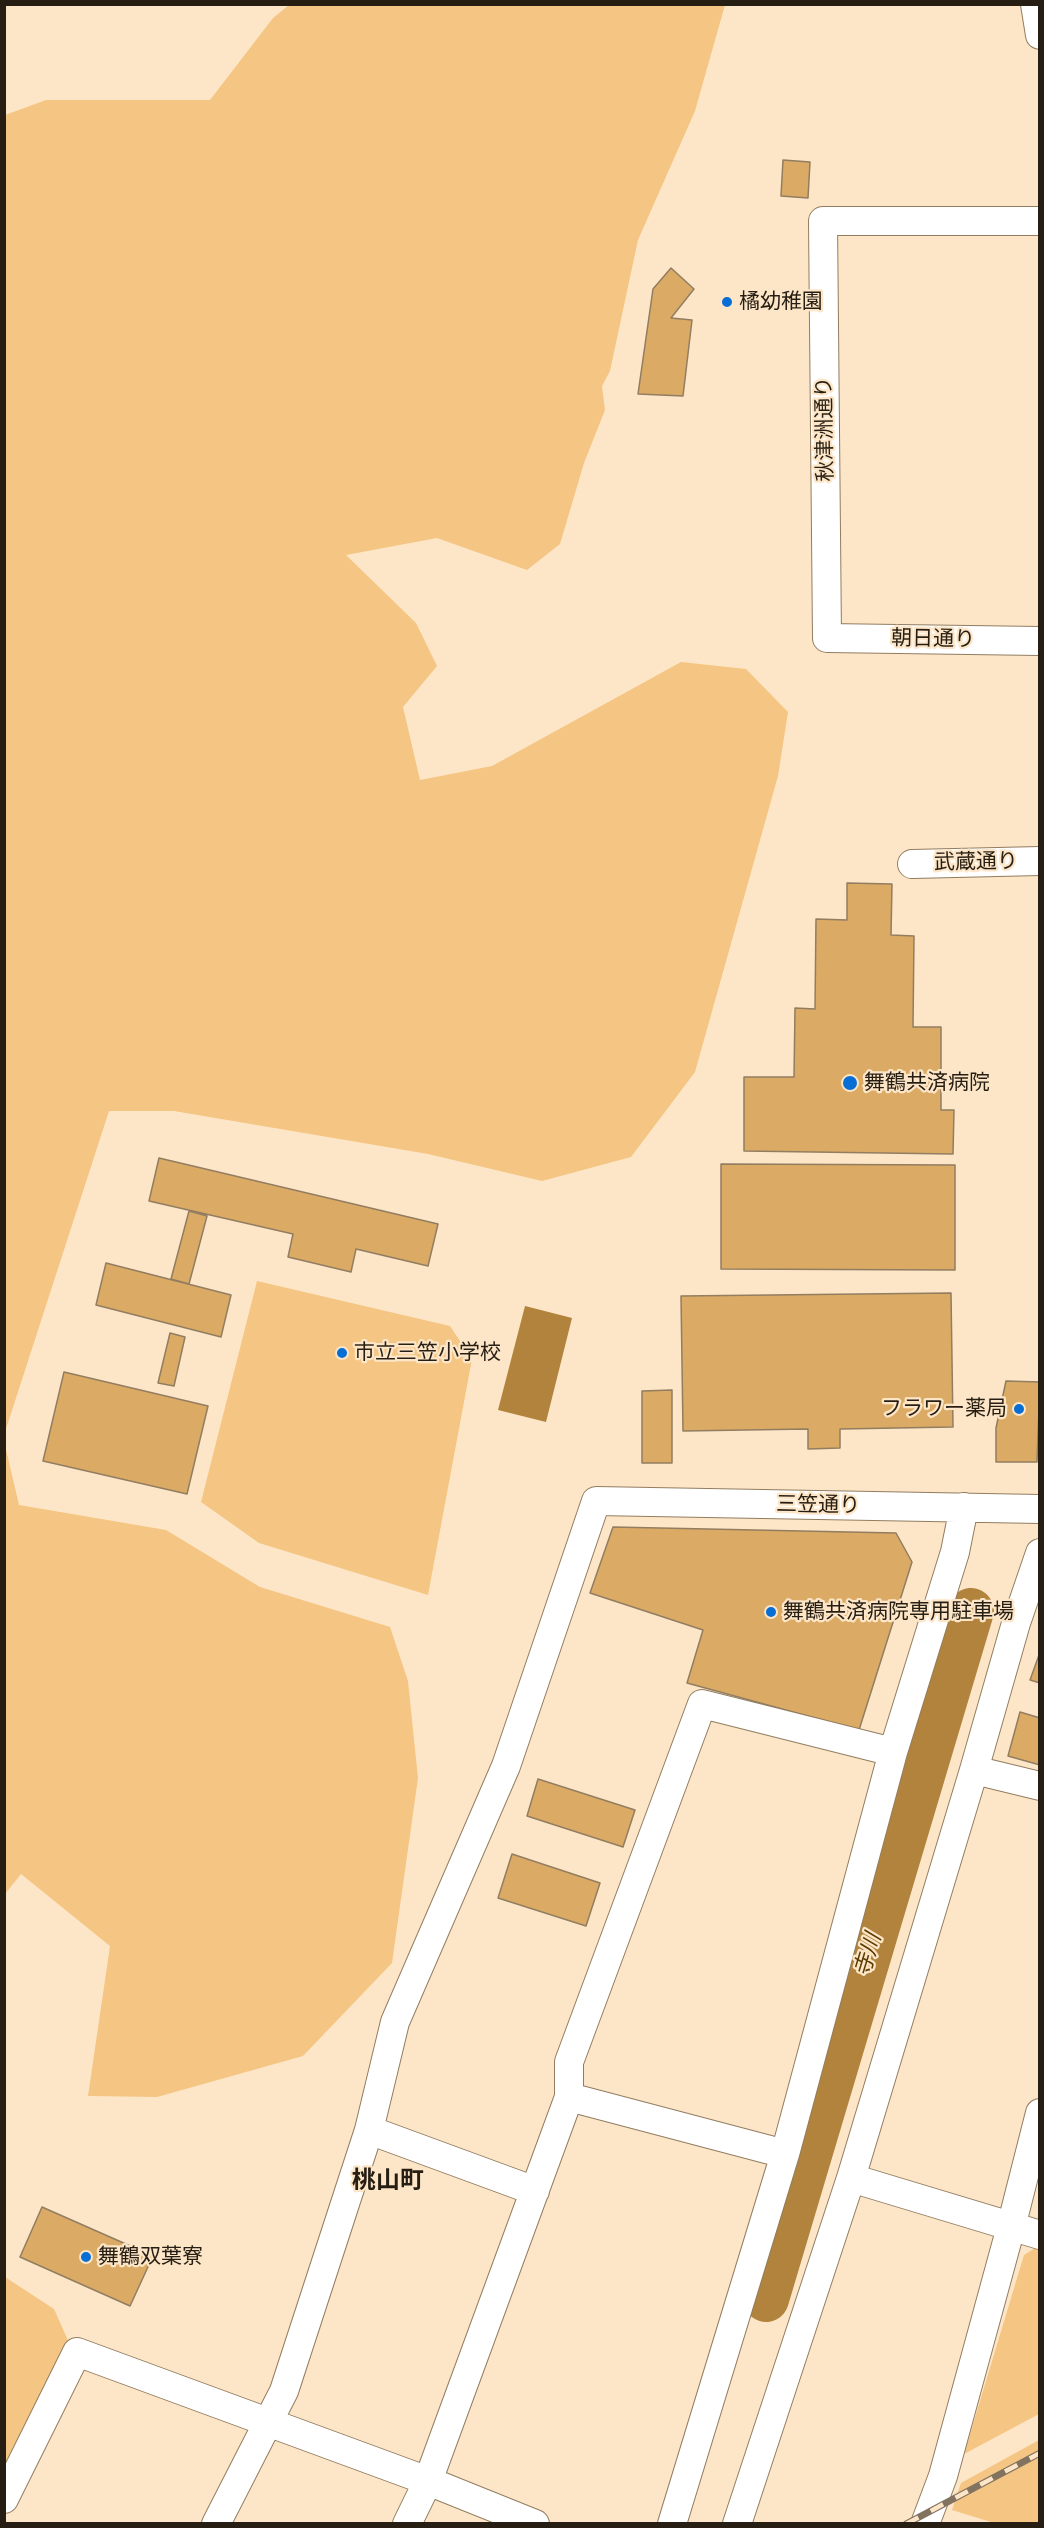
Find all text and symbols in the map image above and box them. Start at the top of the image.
place label: 橘幼稚園 [739,289,823,315]
marker: 橘幼稚園 [720,295,734,309]
street label: 秋津洲通り [811,376,839,482]
street label: 朝日通り [891,626,975,652]
street label: 武蔵通り [934,849,1018,875]
place label: 舞鶴共済病院 [864,1070,990,1096]
marker: 舞鶴共済病院 [841,1074,859,1092]
place label: 市立三笠小学校 [354,1340,501,1366]
marker: 市立三笠小学校 [335,1346,349,1360]
place label: フラワー薬局 [881,1396,1007,1422]
marker: フラワー薬局 [1012,1402,1026,1416]
street label: 三笠通り [776,1492,860,1518]
place label: 舞鶴共済病院専用駐車場 [783,1599,1014,1625]
marker: 舞鶴共済病院専用駐車場 [764,1605,778,1619]
water label: 寺川 [849,1930,887,1980]
district label: 桃山町 [352,2167,424,2195]
place label: 舞鶴双葉寮 [98,2244,203,2270]
marker: 舞鶴双葉寮 [79,2250,93,2264]

